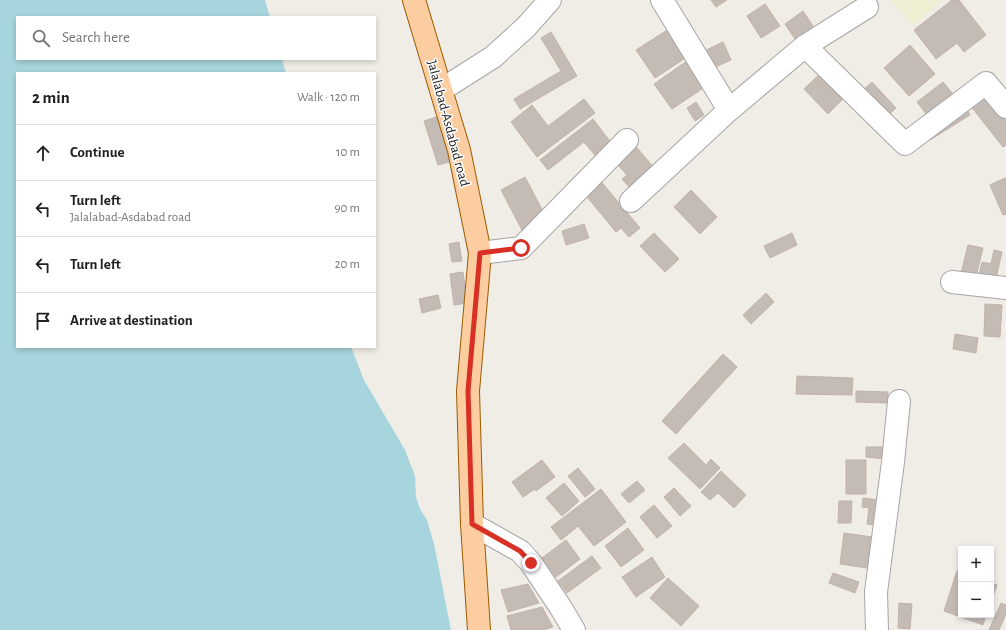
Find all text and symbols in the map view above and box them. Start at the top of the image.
search box [16,16,376,60]
icon: search [30,27,52,49]
text: Search here [62,30,130,45]
street label: Jalalabad-Asdabad road [424,59,472,188]
text: 2 min [32,89,70,106]
text: Walk · 120 m [297,91,360,104]
icon: ahead [32,142,54,164]
text: Continue [70,145,125,160]
text: 10 m [336,146,360,159]
text: Turn left [70,193,121,208]
icon: left [32,198,54,220]
text: 90 m [334,202,360,215]
text: Jalalabad-Asdabad road [70,211,191,224]
route start [512,239,530,257]
icon: left [32,254,54,276]
text: Turn left [70,257,121,272]
text: 20 m [335,258,360,271]
icon: arrive [32,310,54,332]
text: Arrive at destination [70,313,193,328]
map controls [958,546,994,618]
button: + [958,546,994,582]
route end [522,554,540,572]
button: − [958,582,994,618]

